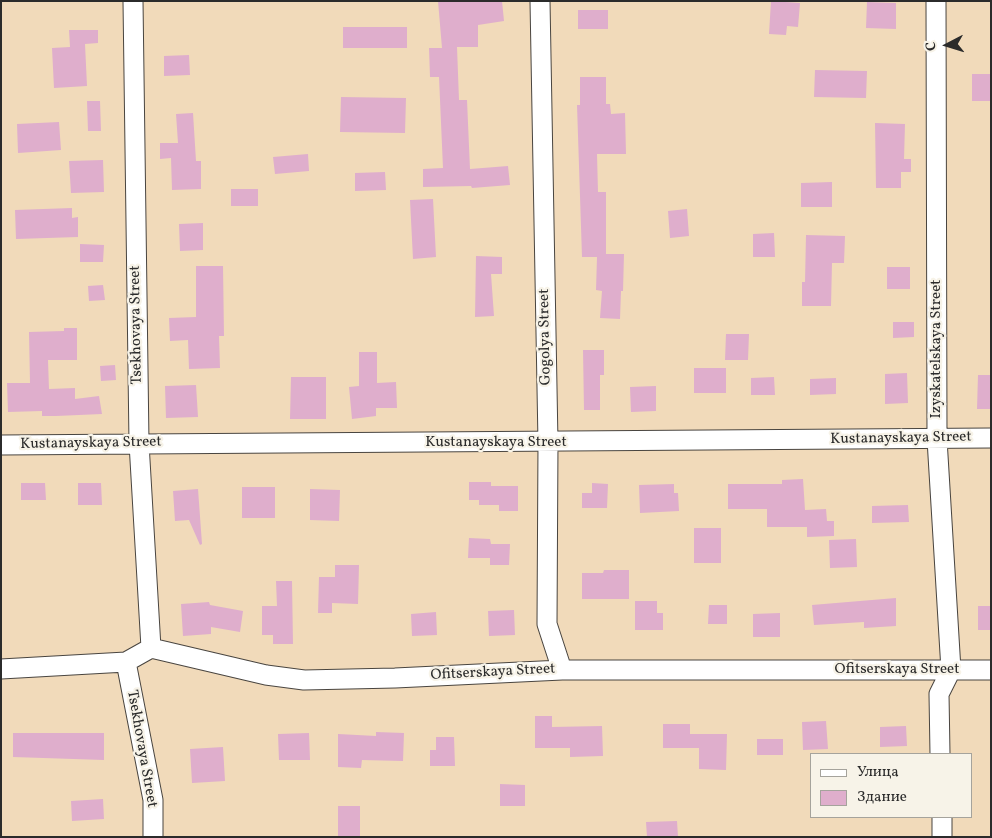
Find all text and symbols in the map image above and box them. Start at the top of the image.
north arrow [922,20,972,70]
text: С [922,41,941,52]
street label: Tsekhovaya Street [127,265,147,385]
street label: Izyskatelskaya Street [928,279,946,419]
street label: Gogolya Street [536,288,556,386]
street label: Kustanayskaya Street [830,429,972,449]
street label: Kustanayskaya Street [20,434,162,454]
street label: Kustanayskaya Street [425,434,567,452]
street label: Ofitserskaya Street [430,661,556,685]
street label: Ofitserskaya Street [835,661,959,679]
street label: Tsekhovaya Street [122,689,160,809]
legend [810,753,972,818]
text: Улица [857,762,899,783]
text: Здание [857,787,907,808]

